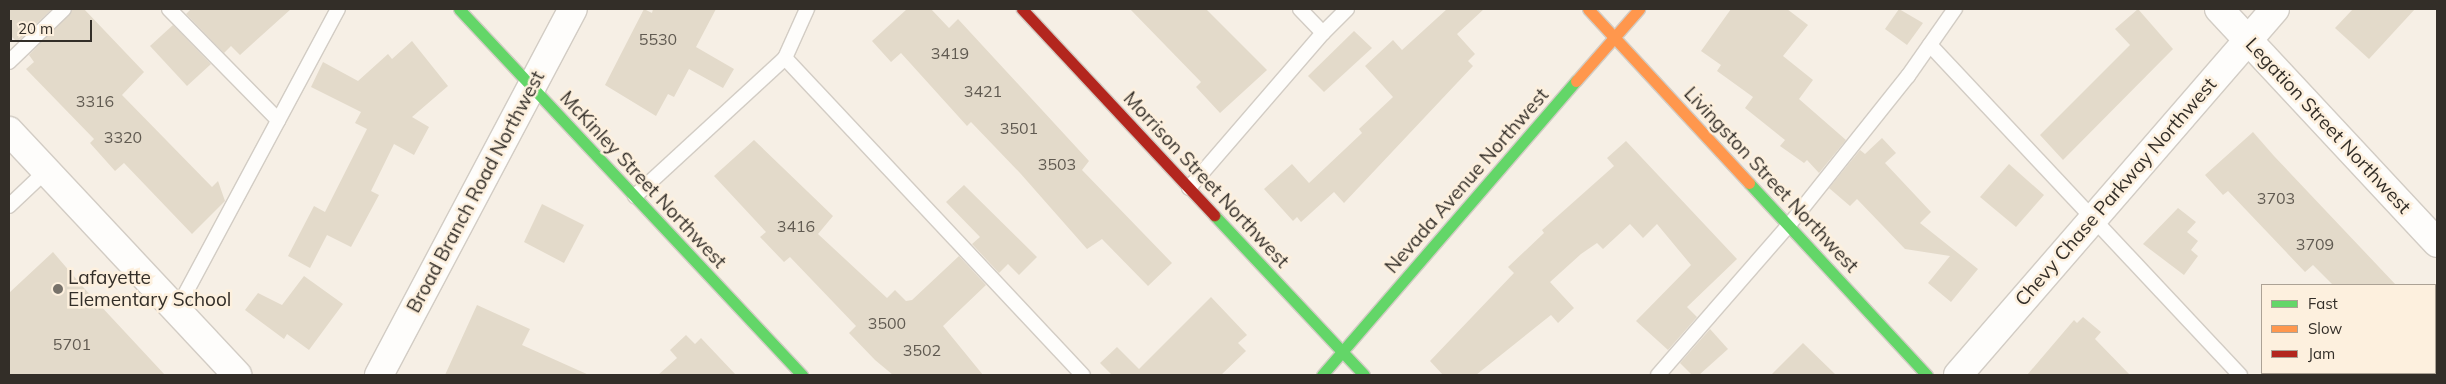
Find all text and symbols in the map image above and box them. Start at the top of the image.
scale bar [12,10,95,42]
text: 20 m [18,19,53,38]
house number: 5530 [639,29,677,49]
street label: Legation Street Northwest [2241,33,2415,219]
house number: 3419 [931,43,969,63]
street label: Broad Branch Road Northwest [402,67,550,317]
street label: Chevy Chase Parkway Northwest [2011,73,2221,311]
house number: 3421 [964,81,1002,101]
street label: Livingston Street Northwest [1679,83,1863,277]
street label: Nevada Avenue Northwest [1381,84,1553,278]
street label: McKinley Street Northwest [555,87,731,273]
street label: Morrison Street Northwest [1118,87,1294,273]
house number: 3316 [76,91,114,111]
house number: 3501 [1000,118,1038,138]
house number: 3320 [104,127,142,147]
house number: 3503 [1038,154,1076,174]
house number: 3703 [2257,188,2295,208]
house number: 3416 [777,216,815,236]
house number: 3709 [2296,234,2334,254]
place label: Lafayette Elementary School [68,267,231,311]
marker: Lafayette Elementary School [52,283,64,295]
legend [2261,284,2436,374]
text: Fast [2308,294,2338,313]
house number: 3500 [868,313,906,333]
text: Slow [2308,319,2342,338]
house number: 5701 [53,334,91,354]
house number: 3502 [903,340,941,360]
text: Jam [2308,344,2335,363]

